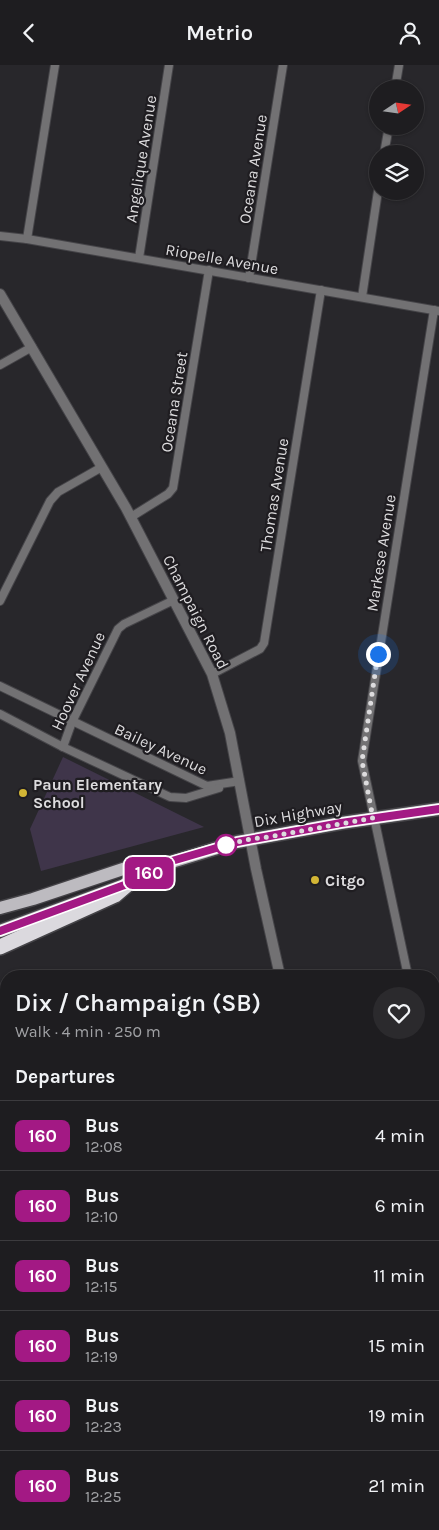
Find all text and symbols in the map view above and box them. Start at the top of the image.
icon: back [15,19,43,47]
icon: person [396,19,424,47]
text: Metrio [186,20,253,46]
north arrow [369,80,424,135]
map controls [369,80,424,200]
street label: Angelique Avenue [122,94,160,224]
street label: Oceana Avenue [235,113,271,225]
button: layers [369,145,424,200]
street label: Riopelle Avenue [164,240,280,278]
street label: Oceana Street [157,350,191,454]
street label: Thomas Avenue [256,437,292,553]
street label: Markese Avenue [362,493,400,613]
street label: Champaign Road [159,552,233,672]
street label: Hoover Avenue [47,629,109,733]
your location [366,642,391,667]
street label: Bailey Avenue [112,719,210,779]
place label: Paun Elementary School [33,775,162,812]
marker: Paun Elementary School [17,787,29,799]
street label: Dix Highway [252,797,344,831]
unlabelled marker [215,834,237,856]
line badge: 160 [120,857,178,889]
text: 160 [135,862,163,884]
place label: Citgo [325,871,365,890]
marker: Citgo [309,874,321,886]
button: heart [373,987,425,1039]
text: Dix / Champaign (SB) [15,989,261,1017]
text: Walk · 4 min · 250 m [15,1022,161,1041]
text: Departures [15,1066,115,1088]
text: Bus [85,1115,119,1137]
text: 160 [28,1125,57,1147]
text: 4 min [375,1125,425,1147]
text: 12:08 [85,1137,123,1156]
text: Bus [85,1185,119,1207]
text: 160 [28,1195,57,1217]
text: 6 min [375,1195,425,1217]
text: 12:10 [85,1207,118,1226]
text: Bus [85,1255,119,1277]
text: 160 [28,1265,57,1287]
text: 11 min [373,1265,425,1287]
text: 12:15 [85,1277,118,1296]
text: Bus [85,1325,119,1347]
text: 160 [28,1335,57,1357]
text: 15 min [369,1335,425,1357]
text: 12:19 [85,1347,118,1366]
text: Bus [85,1395,119,1417]
text: 160 [28,1405,57,1427]
text: 19 min [368,1405,425,1427]
text: 12:23 [85,1417,122,1436]
text: Bus [85,1465,119,1487]
text: 160 [28,1475,57,1497]
text: 21 min [368,1475,425,1497]
text: 12:25 [85,1487,122,1506]

